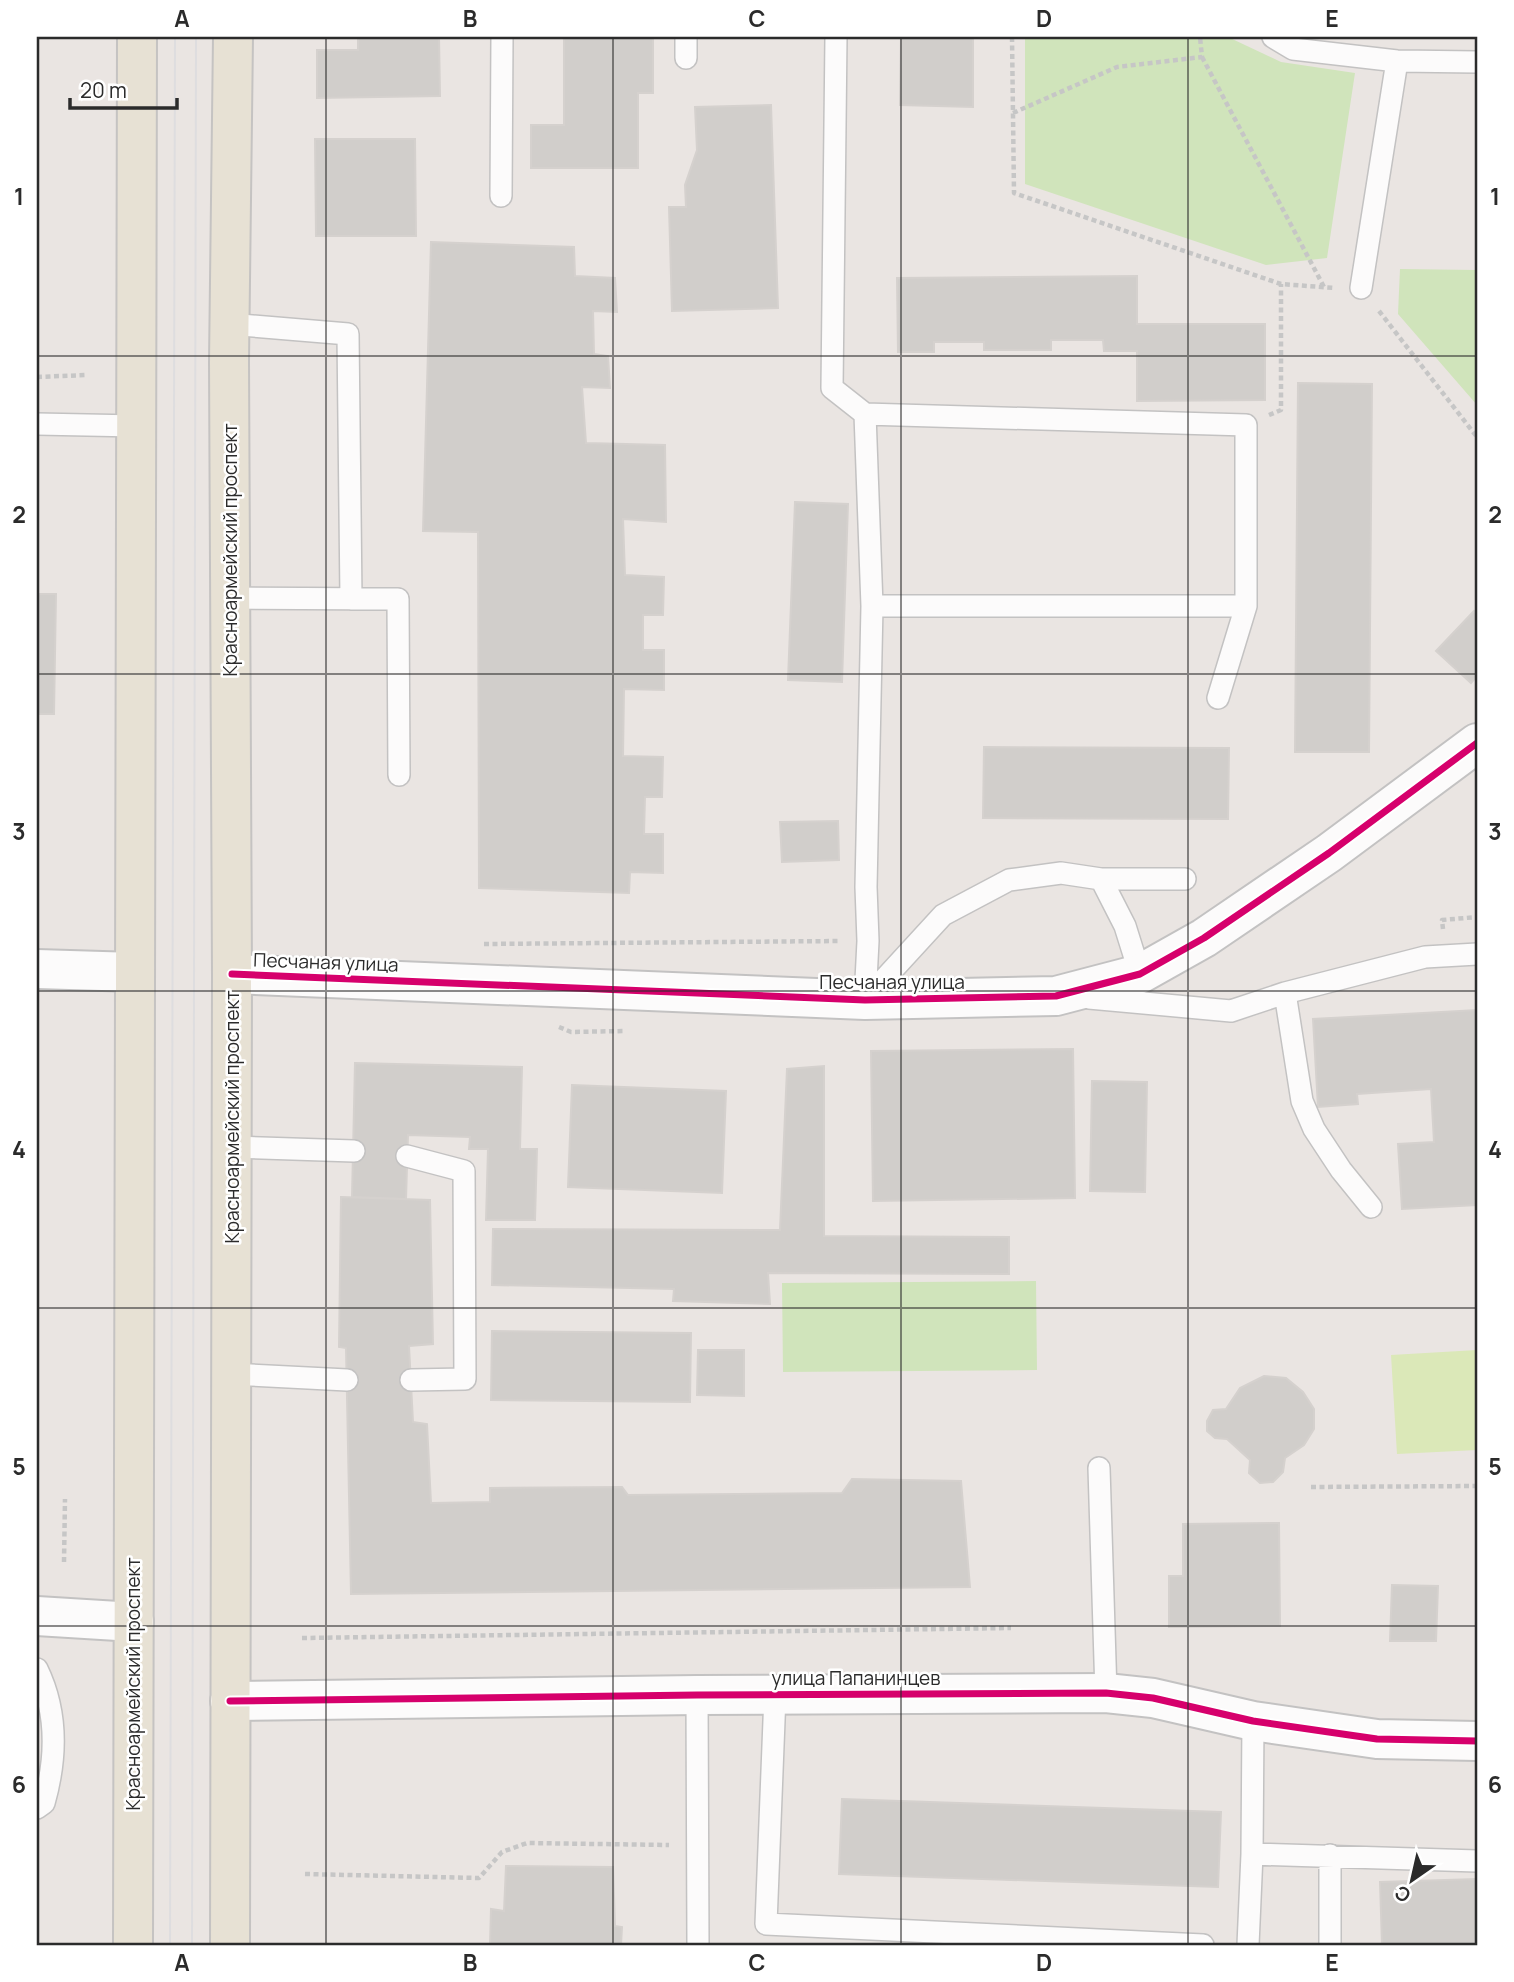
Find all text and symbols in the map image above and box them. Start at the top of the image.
text: A [174,2,190,34]
text: B [463,2,477,34]
text: C [749,2,766,34]
text: D [1036,2,1052,34]
text: E [1325,2,1339,34]
scale bar [70,66,177,110]
text: 20 m [80,76,127,104]
text: 1 [14,180,24,212]
text: 1 [1490,180,1500,212]
street label: Красноармейский проспект [217,423,243,677]
text: 2 [12,498,26,530]
text: 2 [1488,498,1502,530]
text: 3 [12,815,26,847]
text: 3 [1488,815,1502,847]
street label: Песчаная улица [253,946,399,978]
street label: Песчаная улица [819,969,965,995]
street label: Красноармейский проспект [219,990,245,1244]
text: 4 [12,1133,26,1165]
text: 4 [1488,1133,1502,1165]
text: 5 [12,1450,26,1482]
text: 5 [1488,1450,1502,1482]
street label: Красноармейский проспект [120,1557,146,1811]
street label: улица Папанинцев [772,1665,940,1691]
text: 6 [12,1768,26,1800]
text: 6 [1488,1768,1502,1800]
north arrow [1378,1846,1448,1916]
text: С [1389,1879,1416,1909]
text: A [174,1946,190,1978]
text: B [463,1946,477,1978]
text: C [749,1946,766,1978]
text: D [1036,1946,1052,1978]
text: E [1325,1946,1339,1978]

